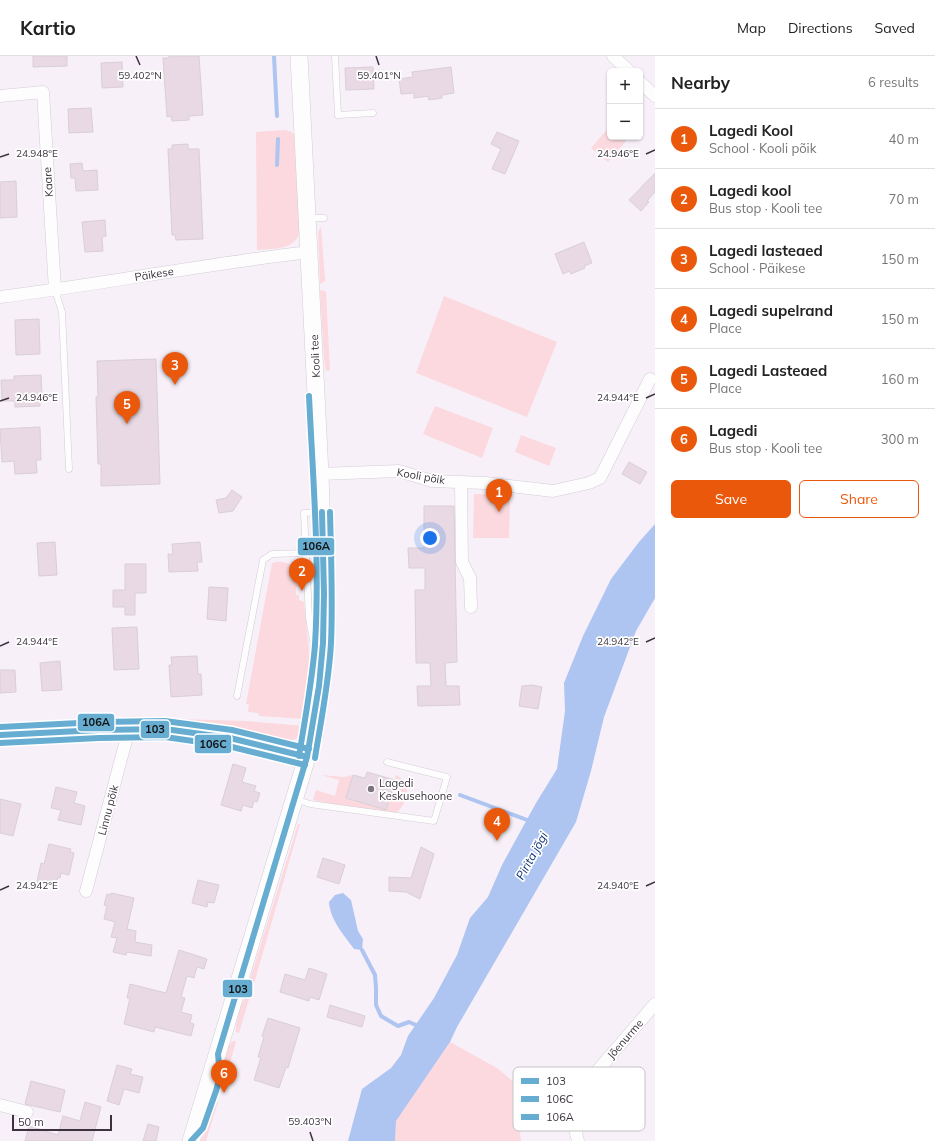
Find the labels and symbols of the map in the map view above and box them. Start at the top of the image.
text: 59.402°N [118,69,162,82]
text: 59.401°N [357,69,401,82]
text: 24.948°E [16,147,58,160]
text: 24.946°E [597,147,639,160]
street label: Kaare [40,166,56,197]
street label: Päikese [133,264,175,284]
street label: Kooli tee [307,334,323,378]
pin: 3 [162,352,188,385]
text: 24.946°E [16,391,58,404]
pin: 5 [114,391,140,424]
text: 24.944°E [597,391,639,404]
street label: Kooli põik [396,465,447,487]
pin: 1 [486,479,512,512]
your location [420,528,440,548]
line badge: 106A [297,537,335,556]
text: 106A [302,539,331,553]
pin: 2 [289,558,315,591]
text: 24.944°E [16,635,58,648]
text: 24.942°E [597,635,639,648]
line badge: 106A [77,713,115,732]
text: 106A [82,715,111,729]
line badge: 103 [140,720,170,739]
text: 103 [145,722,165,736]
line badge: 106C [194,734,232,754]
text: 106C [199,737,227,751]
place label: Lagedi Keskusehoone [379,776,452,803]
street label: Linnu põik [95,783,122,837]
marker: Lagedi Keskusehoone [366,784,376,794]
pin: 4 [484,808,510,841]
water label: Pirita jõgi [512,829,551,882]
text: 24.942°E [16,879,58,892]
text: 24.940°E [597,879,639,892]
line badge: 103 [222,979,253,998]
text: 103 [228,982,248,996]
street label: Jõenurme [604,1016,646,1062]
pin: 6 [211,1060,237,1093]
legend [513,1067,645,1131]
text: 103 [546,1074,566,1088]
text: 106C [546,1092,573,1106]
text: 106A [546,1110,574,1124]
scale bar [12,1113,112,1132]
text: 59.403°N [288,1115,332,1128]

